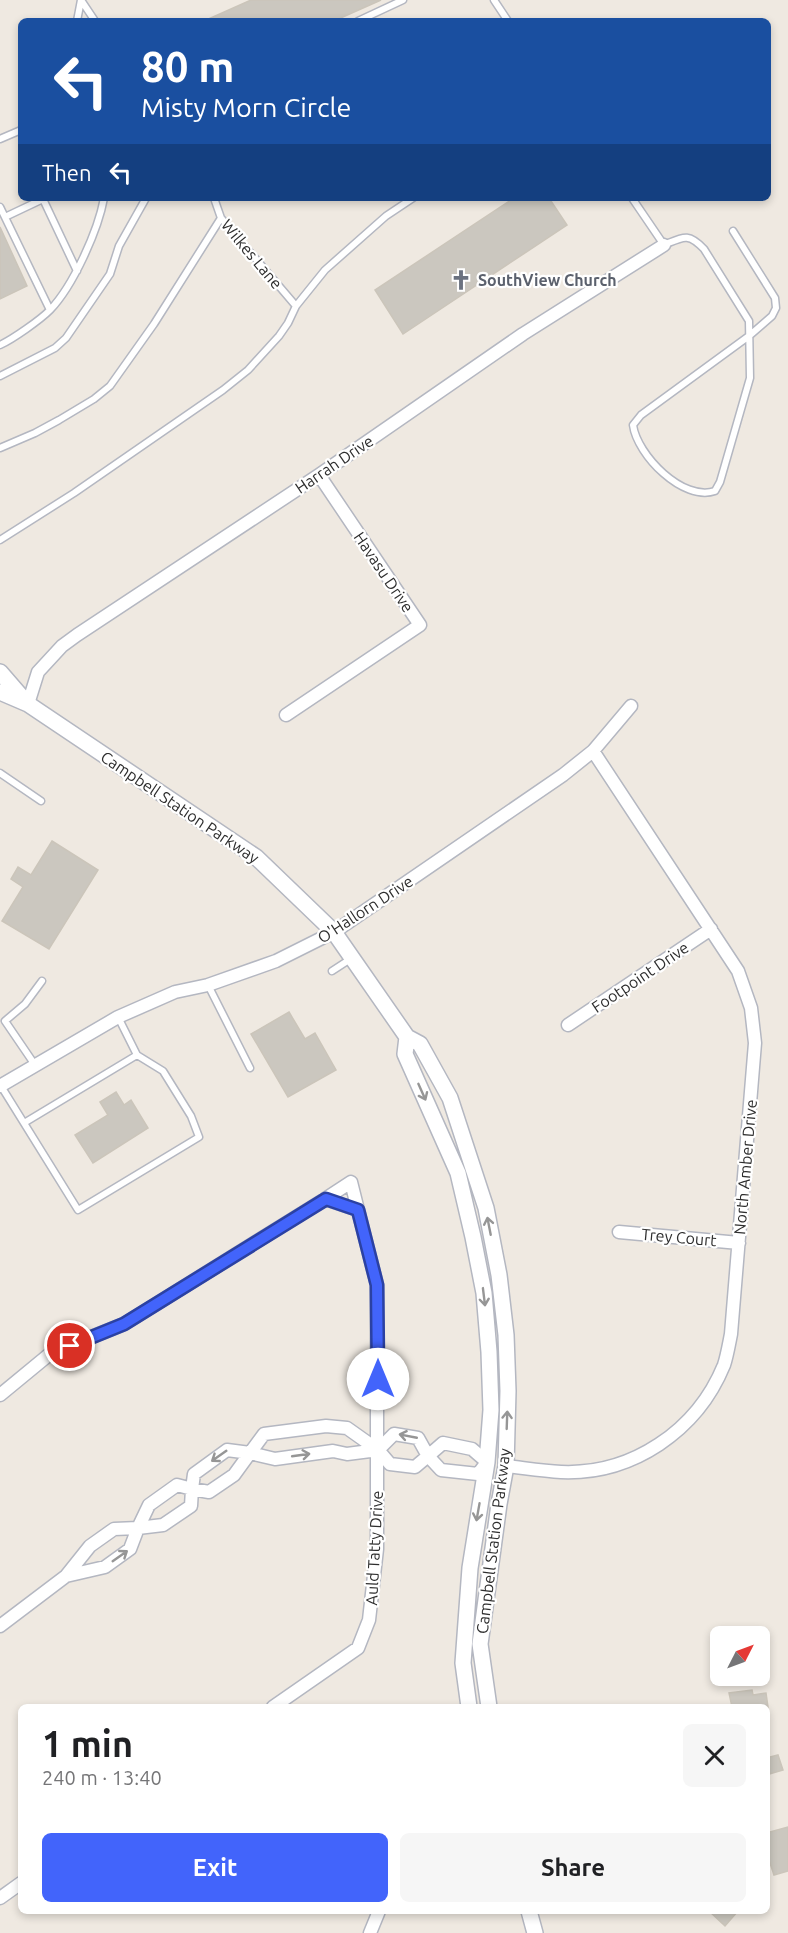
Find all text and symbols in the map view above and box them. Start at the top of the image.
icon: left [42,42,120,120]
text: 80 m [141,43,235,90]
text: Misty Morn Circle [141,92,352,122]
icon: left [104,156,137,189]
text: Then [42,160,92,185]
street label: Wilkes Lane [218,216,286,292]
church icon: SouthView Church [449,268,473,292]
place label: SouthView Church [478,271,617,289]
street label: Harrah Drive [292,431,376,497]
street label: Havasu Drive [351,528,417,616]
street label: Campbell Station Parkway [98,747,263,867]
street label: O'Hallorn Drive [314,872,416,946]
street label: Footpoint Drive [588,938,692,1016]
one-way arrow [417,1082,428,1100]
street label: North Amber Drive [730,1099,760,1235]
one-way arrow [483,1217,494,1237]
street label: Trey Court [641,1225,718,1249]
one-way arrow [479,1287,490,1307]
pin [44,1320,95,1371]
icon: arrive [53,1329,86,1362]
position arrow [346,1347,410,1411]
one-way arrow [501,1411,513,1431]
one-way arrow [399,1430,418,1441]
street label: Campbell Station Parkway [473,1447,513,1635]
one-way arrow [290,1449,310,1460]
one-way arrow [211,1450,227,1462]
street label: Auld Tatty Drive [362,1490,386,1606]
one-way arrow [473,1502,484,1521]
one-way arrow [112,1550,128,1562]
north arrow [710,1626,770,1686]
map controls [710,1626,770,1686]
text: 1 min [42,1723,133,1764]
button: close [683,1724,746,1787]
text: 240 m · 13:40 [42,1766,162,1789]
button: Exit [42,1833,388,1902]
button: Share [400,1833,746,1902]

